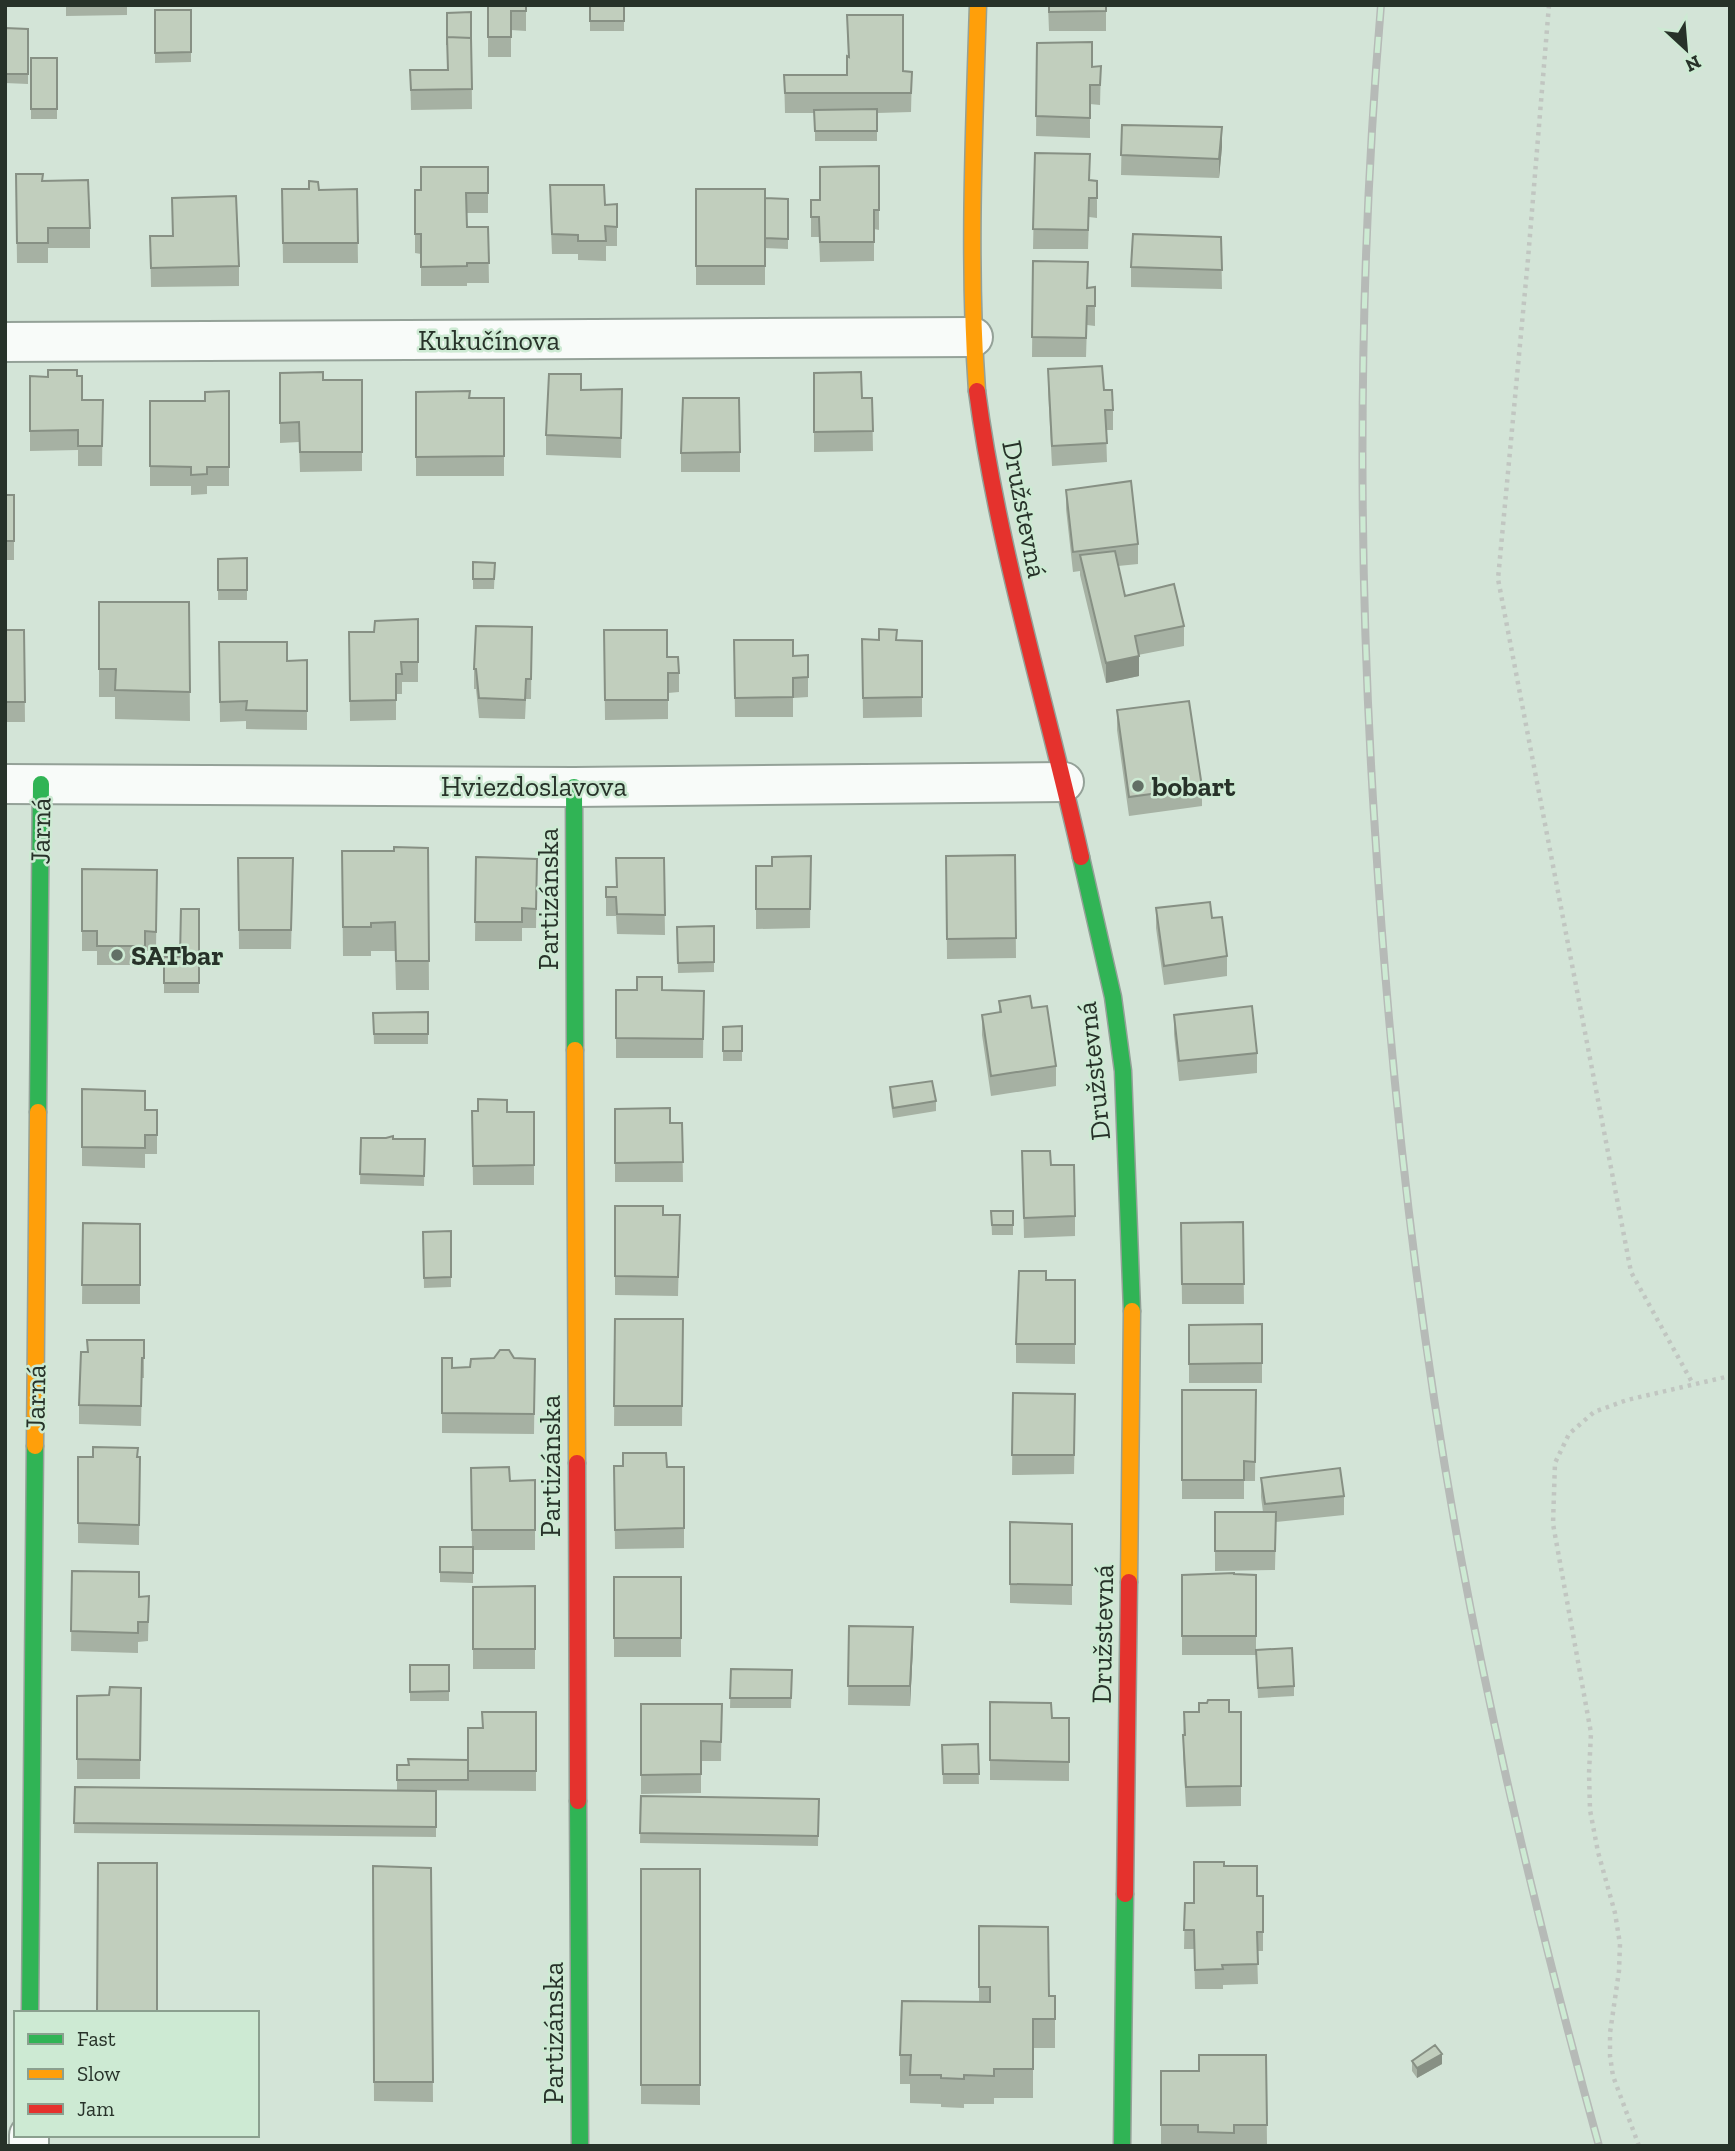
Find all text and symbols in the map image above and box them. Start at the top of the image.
north arrow [1651,14,1721,84]
text: N [1682,50,1705,77]
street label: Kukučínova [418,324,561,357]
street label: Družstevná [995,438,1054,581]
street label: Hviezdoslavova [441,770,628,803]
place label: bobart [1151,770,1236,803]
marker: bobart [1130,778,1146,794]
street label: Jarná [23,797,58,865]
street label: Partizánska [532,827,565,970]
place label: SATbar [131,939,224,972]
marker: SATbar [109,947,125,963]
street label: Družstevná [1070,999,1117,1142]
street label: Jarná [18,1364,53,1432]
street label: Partizánska [534,1394,567,1537]
street label: Družstevná [1085,1564,1120,1704]
street label: Partizánska [537,1961,570,2104]
legend [14,2011,259,2137]
text: Fast [77,2026,116,2051]
text: Slow [77,2061,120,2086]
text: Jam [77,2096,114,2121]

